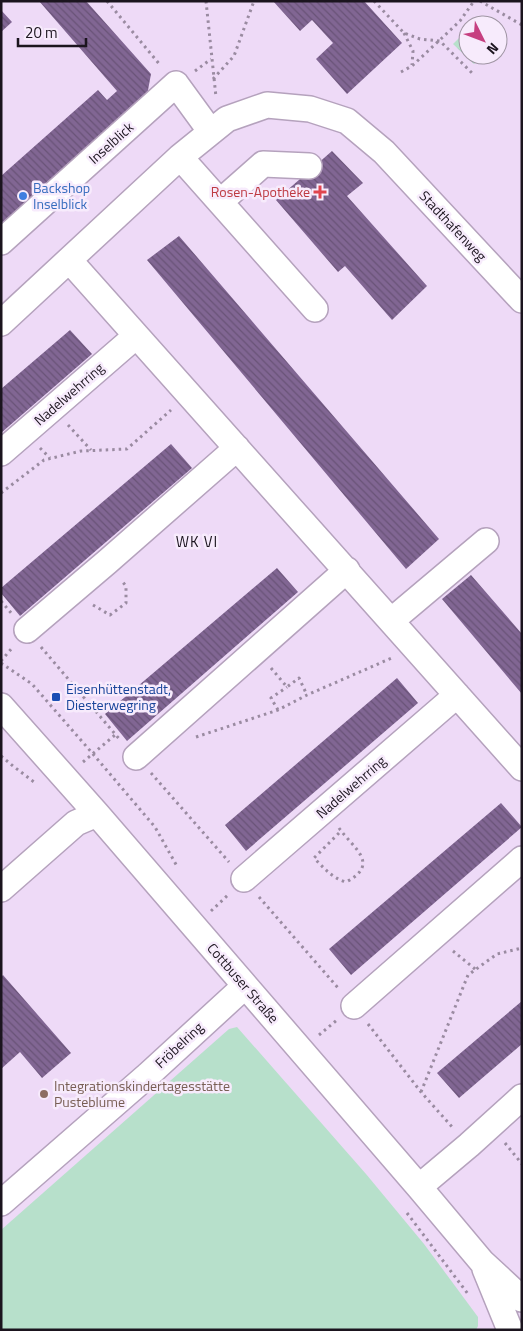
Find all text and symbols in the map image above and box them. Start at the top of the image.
scale bar [18,15,85,47]
north arrow [458,15,508,65]
text: 20 m [25,21,58,44]
text: N [482,38,504,60]
street label: Inselblick [83,116,138,169]
place label: Backshop Inselblick [33,177,90,214]
place label: Rosen-Apotheke [211,181,310,202]
marker: Rosen-Apotheke [314,186,326,198]
street label: Stadthafenweg [415,186,492,266]
marker: Backshop Inselblick [17,190,29,202]
street label: Nadelwehrring [29,357,108,430]
district label: WK VI [176,530,218,553]
place label: Eisenhüttenstadt, Diesterwegring [66,678,171,715]
marker: Eisenhüttenstadt, Diesterwegring [50,691,62,703]
street label: Nadelwehrring [311,750,390,823]
street label: Cottbuser Straße [203,938,284,1027]
street label: Fröbelring [150,1017,208,1073]
place label: Integrationskindertagesstätte Pusteblume [54,1075,230,1112]
marker: Integrationskindertagesstätte Pusteblume [38,1088,50,1100]

